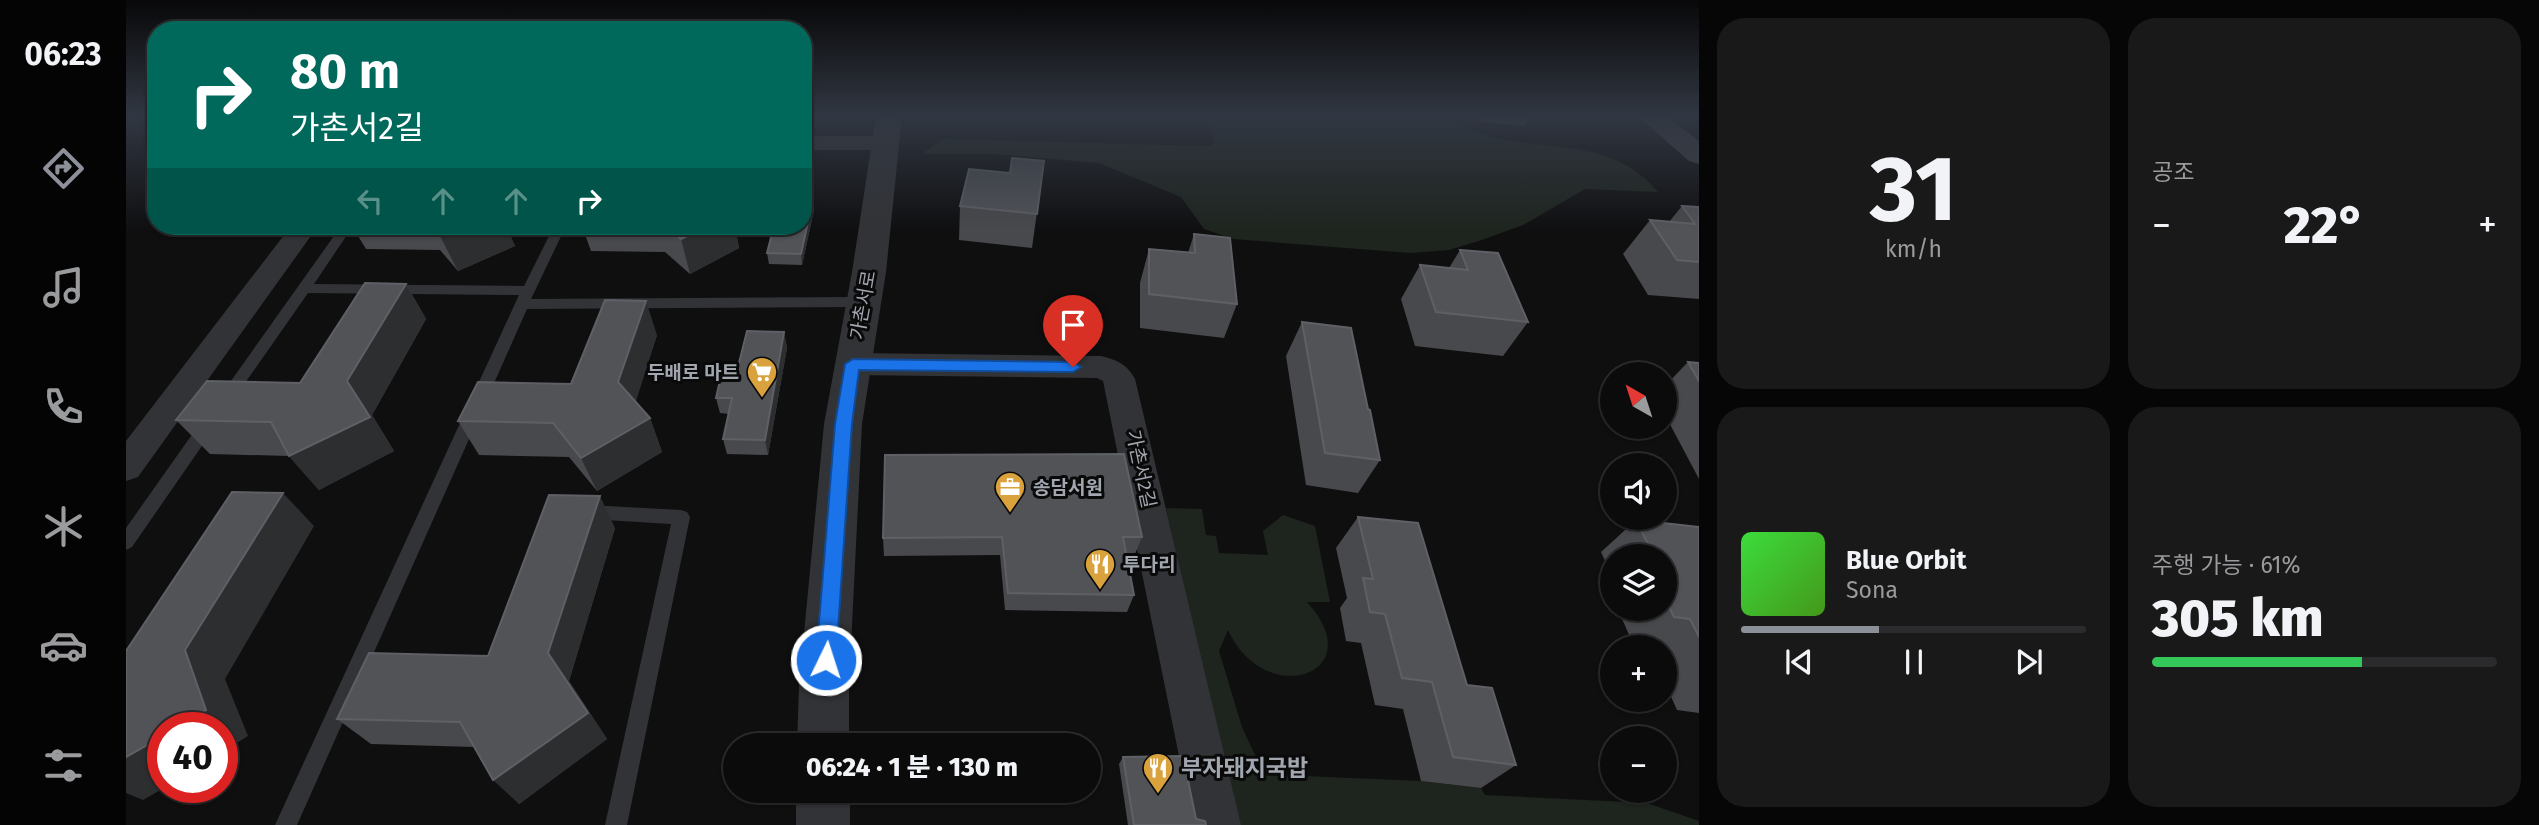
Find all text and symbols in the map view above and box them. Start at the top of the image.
text: 06:23 [24,35,102,73]
text: 80 m [290,42,400,101]
icon: right [175,49,266,140]
text: 가촌서2길 [290,109,424,147]
text: 31 [1870,135,1957,244]
icon: directions [39,144,88,193]
text: 공조 [2152,158,2194,186]
icon: left [351,182,389,220]
icon: ahead [424,182,462,220]
icon: ahead [497,182,535,220]
icon: right [570,182,608,220]
text: 22° [2284,194,2365,257]
text: − [2152,202,2171,248]
text: + [2478,202,2497,248]
text: km/h [1885,235,1942,263]
icon: music [39,263,88,312]
street label: 가촌서로 [846,269,880,341]
pin [1043,295,1103,367]
icon: arrive [1054,306,1092,344]
supermarket icon: 두배로 마트 [745,355,779,399]
place label: 두배로 마트 [647,361,739,384]
north arrow [1600,362,1676,439]
map controls [1600,362,1677,803]
icon: phone [39,382,88,431]
street label: 가촌서2길 [1122,428,1160,510]
button: sound [1600,453,1677,530]
office icon: 송담서원 [993,470,1027,514]
place label: 송담서원 [1033,476,1103,499]
icon: climate [39,502,88,551]
button: layers [1600,544,1677,621]
text: Blue Orbit [1846,545,1966,576]
restaurant icon: 투다리 [1083,547,1117,591]
text: 주행 가능 · 61% [2152,551,2301,579]
place label: 투다리 [1123,553,1175,576]
text: Sona [1846,576,1898,604]
text: 305 km [2152,587,2324,650]
icon: car [39,621,88,670]
position arrow [789,623,863,697]
button: + [1600,635,1677,712]
icon: previous [1780,643,1818,681]
icon: pause [1895,643,1933,681]
icon: next [2010,643,2048,681]
speed limit sign: 40 [147,712,238,803]
button: − [1600,726,1677,803]
icon: filters [39,741,88,790]
restaurant icon: 부자돼지국밥 [1141,751,1175,795]
text: 06:24 · 1 분 · 130 m [806,752,1018,783]
place label: 부자돼지국밥 [1181,754,1308,782]

